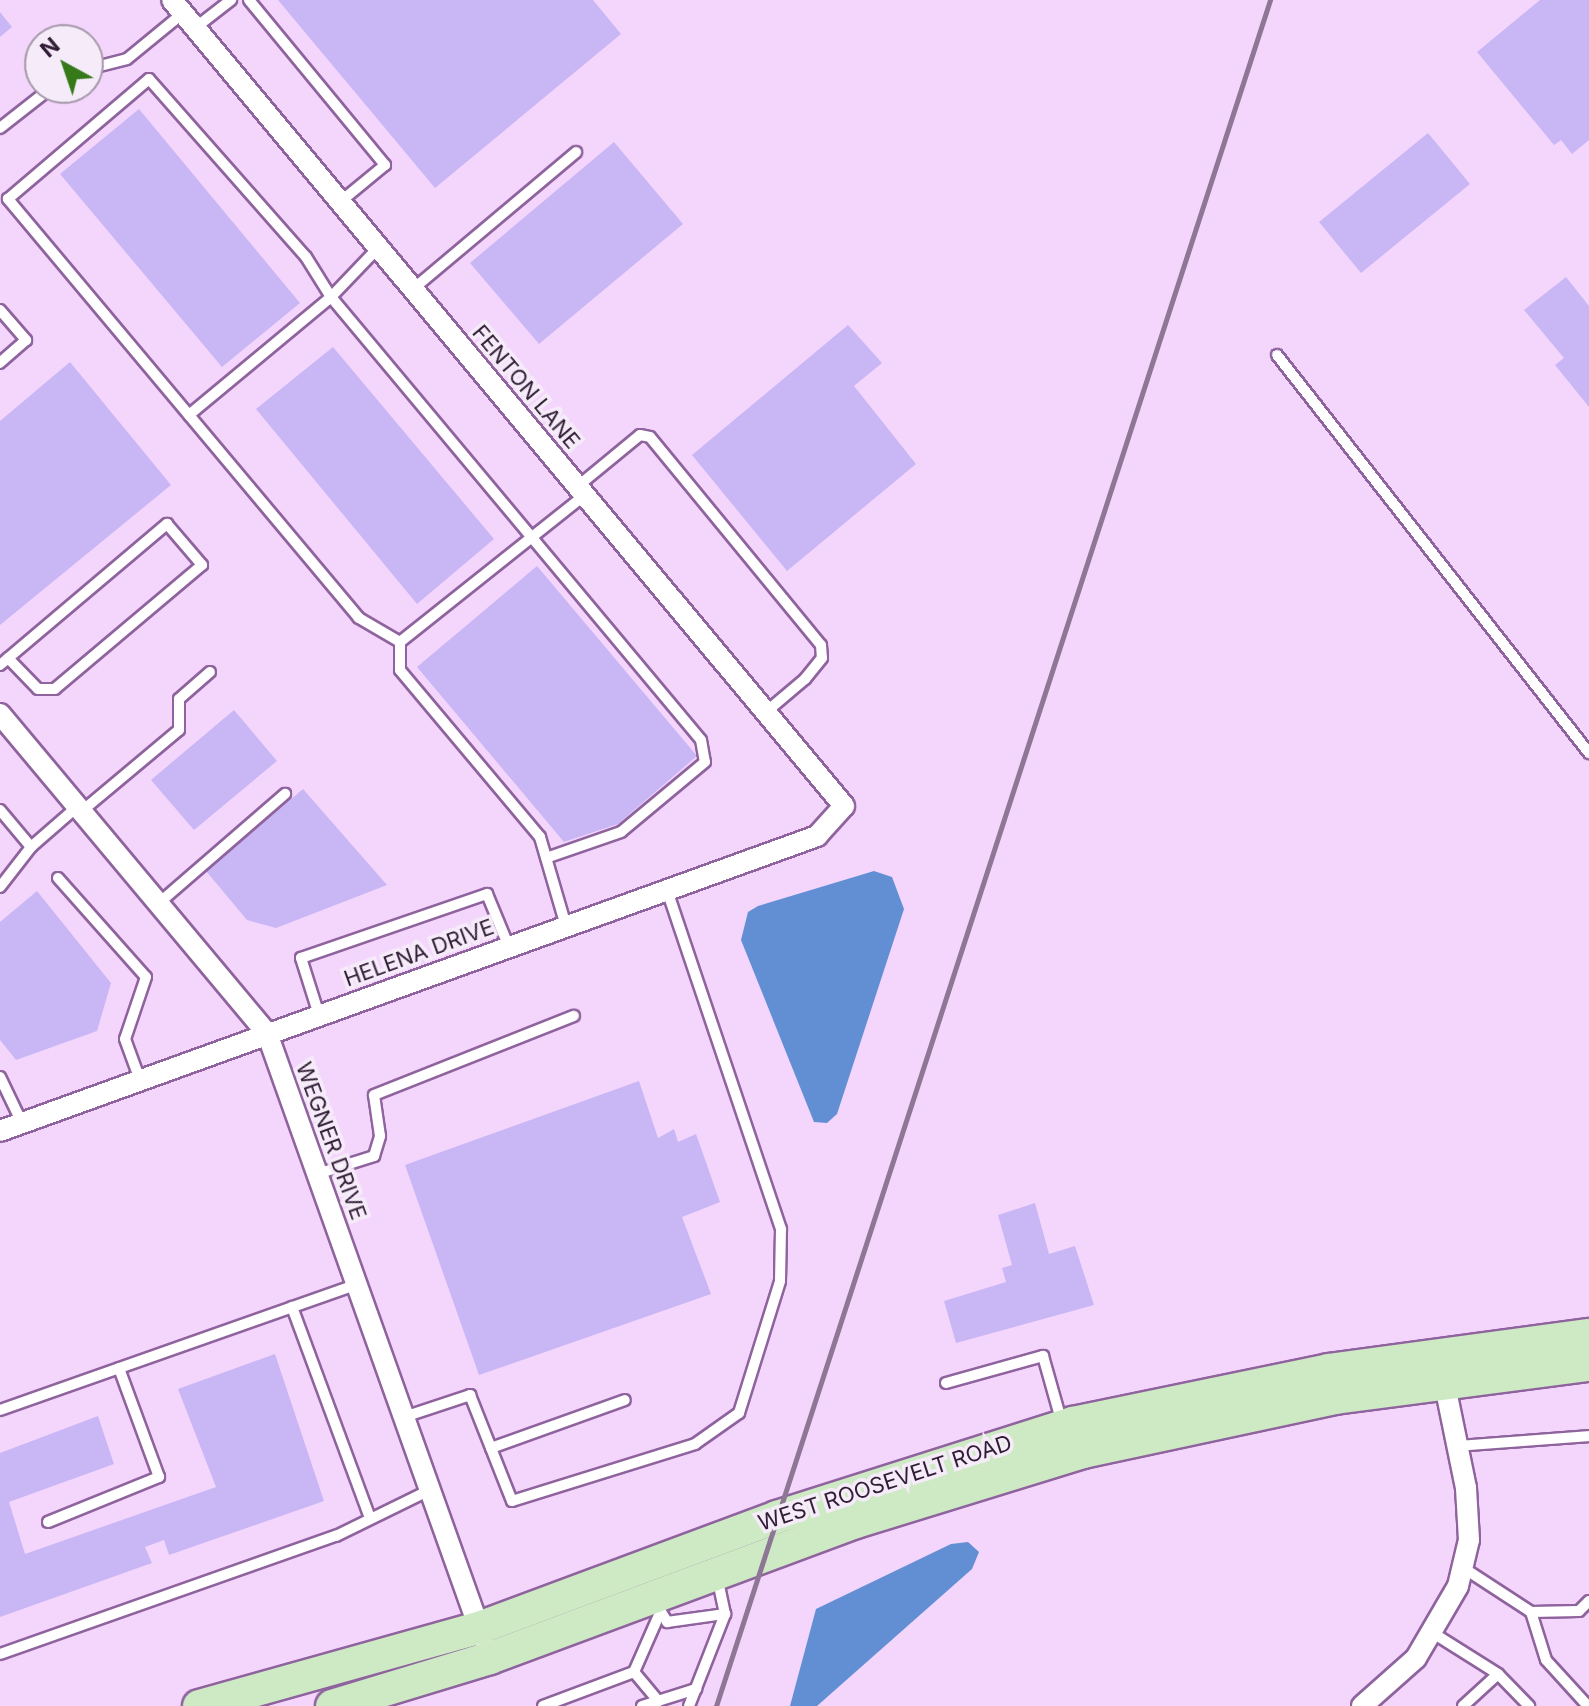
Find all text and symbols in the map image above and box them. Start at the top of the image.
north arrow [24,24,104,104]
text: N [35,32,65,62]
street label: FENTON LANE [467,320,585,454]
street label: HELENA DRIVE [340,914,498,992]
street label: WEGNER DRIVE [290,1059,372,1223]
street label: WEST ROOSEVELT ROAD [755,1430,1015,1536]

